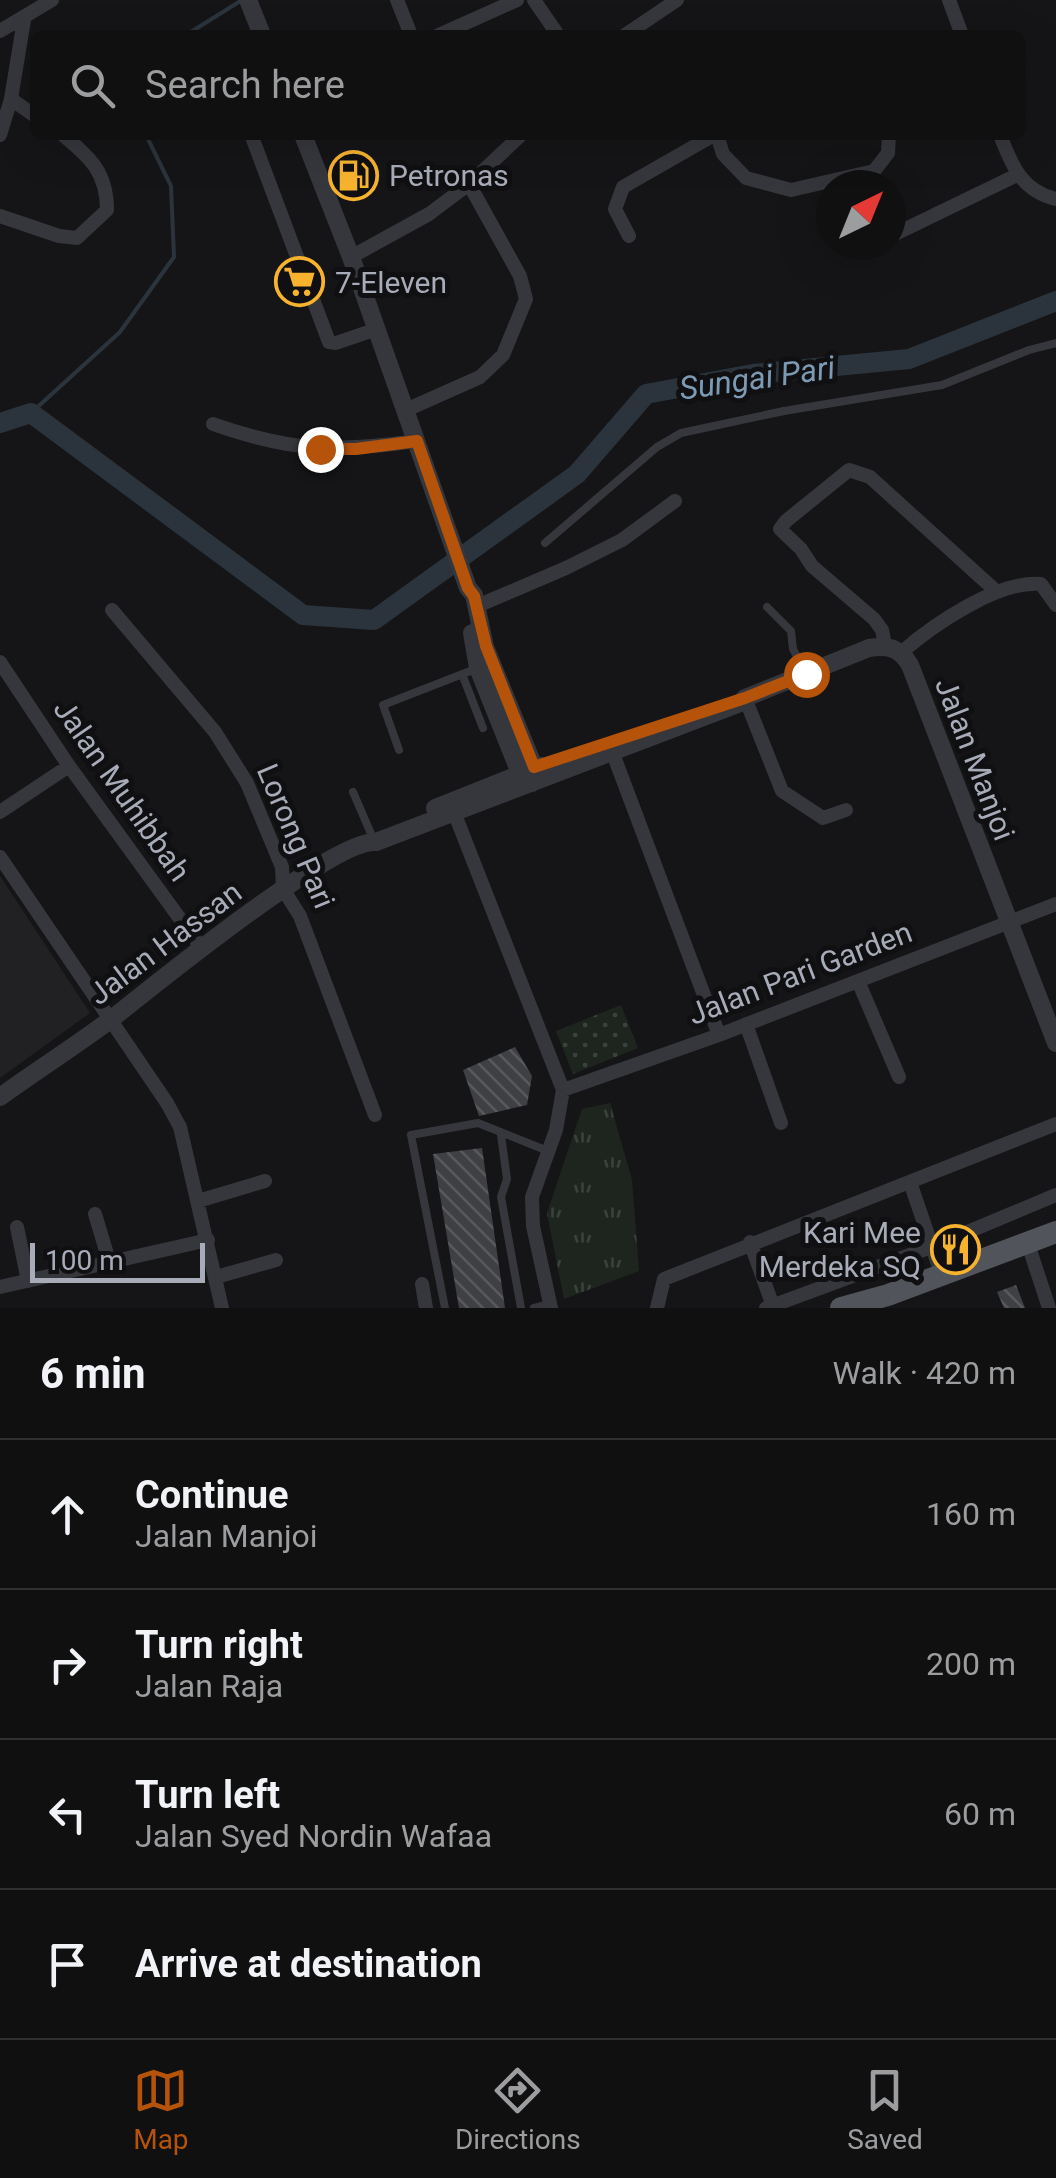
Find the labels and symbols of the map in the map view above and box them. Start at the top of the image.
fuel station icon: Petronas [328,149,380,201]
place label: Petronas [389,158,509,193]
north arrow [816,170,906,260]
supermarket icon: 7-Eleven [274,256,326,308]
place label: 7-Eleven [335,265,447,300]
water label: Sungai Pari [677,348,838,408]
route end [298,427,344,473]
route start [784,652,830,698]
street label: Jalan Manjoi [928,673,1022,845]
street label: Jalan Muhibbah [46,692,198,888]
street label: Lorong Pari [250,758,342,914]
street label: Jalan Hassan [82,874,248,1012]
street label: Jalan Pari Garden [683,914,917,1032]
place label: Kari Mee Merdeka SQ [759,1215,921,1284]
restaurant icon: Kari Mee Merdeka SQ [930,1223,982,1275]
scale bar [30,1238,205,1282]

